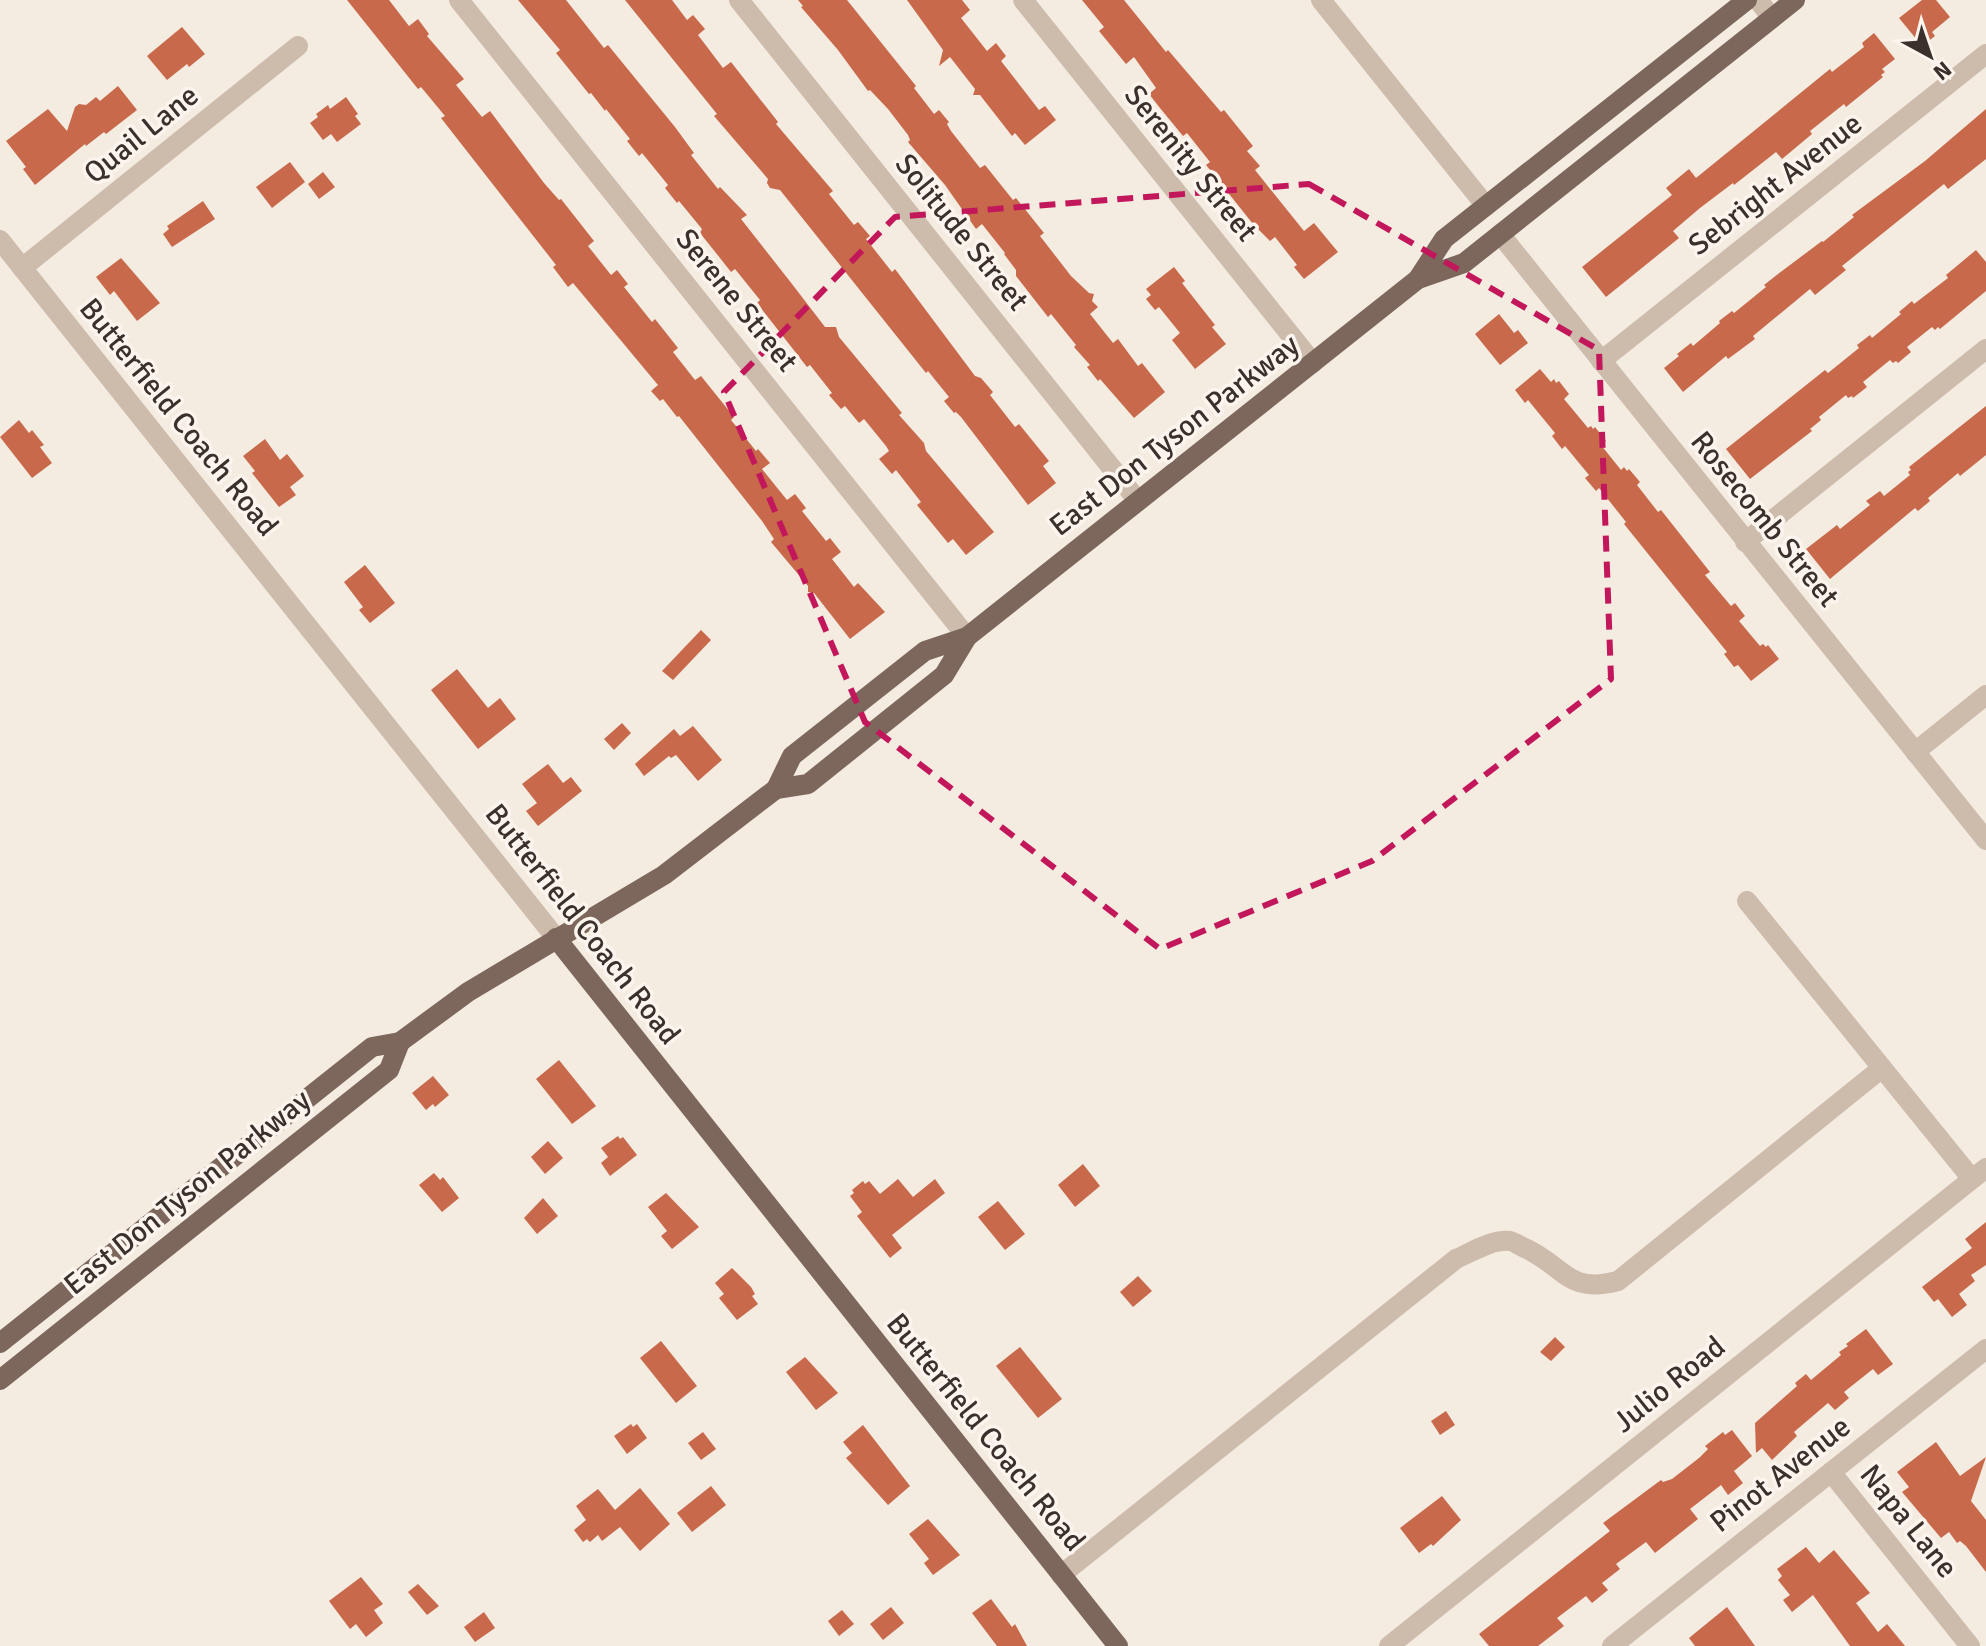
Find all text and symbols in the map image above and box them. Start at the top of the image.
north arrow [1890,16,1970,96]
text: N [1928,56,1957,86]
street label: Quail Lane [77,77,206,192]
street label: Serenity Street [1116,77,1265,249]
street label: Sebright Avenue [1681,105,1870,264]
street label: Solitude Street [887,146,1036,318]
street label: Serene Street [668,221,806,379]
street label: Butterfield Coach Road [71,291,286,544]
street label: East Don Tyson Parkway [1042,326,1306,544]
street label: Rosecomb Street [1682,424,1847,615]
street label: Butterfield Coach Road [477,796,688,1052]
street label: East Don Tyson Parkway [57,1082,318,1303]
street label: Butterfield Coach Road [878,1306,1093,1559]
street label: Julio Road [1606,1328,1733,1441]
street label: Pinot Avenue [1703,1408,1858,1541]
street label: Napa Lane [1852,1457,1966,1586]

